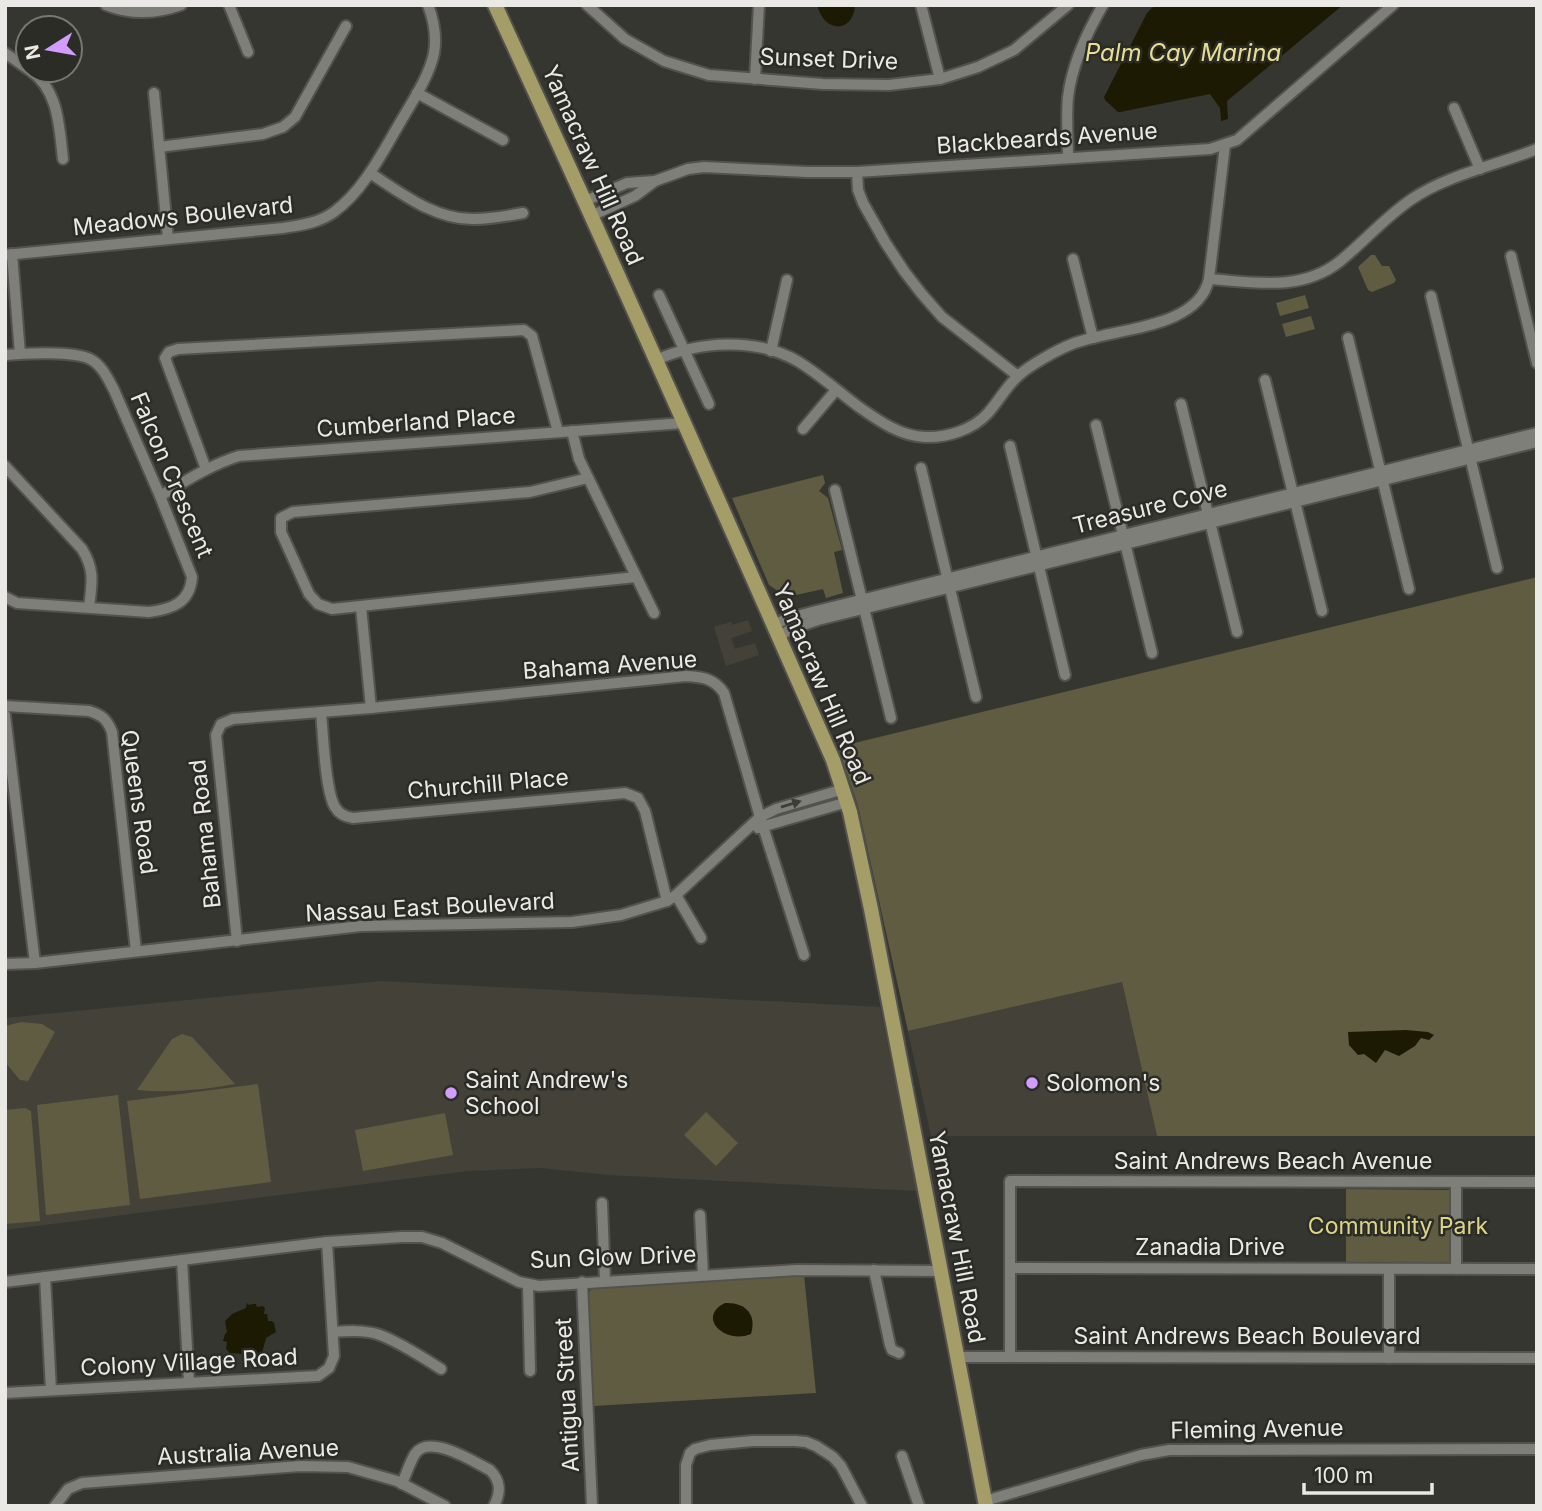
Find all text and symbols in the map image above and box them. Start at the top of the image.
north arrow [14,14,84,84]
water label: Palm Cay Marina [1085,38,1281,67]
text: N [20,43,45,61]
street label: Sunset Drive [759,43,899,75]
street label: Yamacraw Hill Road [536,61,650,269]
street label: Blackbeards Avenue [935,116,1159,160]
street label: Meadows Boulevard [72,191,294,241]
street label: Falcon Crescent [125,388,220,562]
street label: Cumberland Place [316,401,516,443]
street label: Treasure Cove [1070,474,1230,540]
street label: Yamacraw Hill Road [767,579,877,789]
street label: Bahama Avenue [522,645,698,685]
street label: Queens Road [115,728,163,876]
street label: Bahama Road [183,758,227,910]
street label: Churchill Place [406,763,570,805]
one-way arrow [781,799,802,809]
street label: Nassau East Boulevard [305,886,555,928]
place label: Saint Andrew's School [465,1066,629,1120]
place label: Solomon's [1046,1069,1160,1097]
marker: Solomon's [1024,1075,1040,1091]
marker: Saint Andrew's School [443,1085,459,1101]
street label: Yamacraw Hill Road [923,1128,991,1346]
street label: Saint Andrews Beach Avenue [1114,1147,1432,1175]
park label: Community Park [1308,1212,1489,1240]
street label: Zanadia Drive [1135,1233,1285,1261]
street label: Sun Glow Drive [529,1240,697,1274]
street label: Antigua Street [549,1317,585,1473]
street label: Saint Andrews Beach Boulevard [1074,1322,1420,1350]
street label: Colony Village Road [80,1342,298,1382]
street label: Fleming Avenue [1170,1413,1344,1445]
street label: Australia Avenue [156,1433,340,1471]
scale bar [1304,1452,1432,1496]
text: 100 m [1314,1463,1373,1488]

